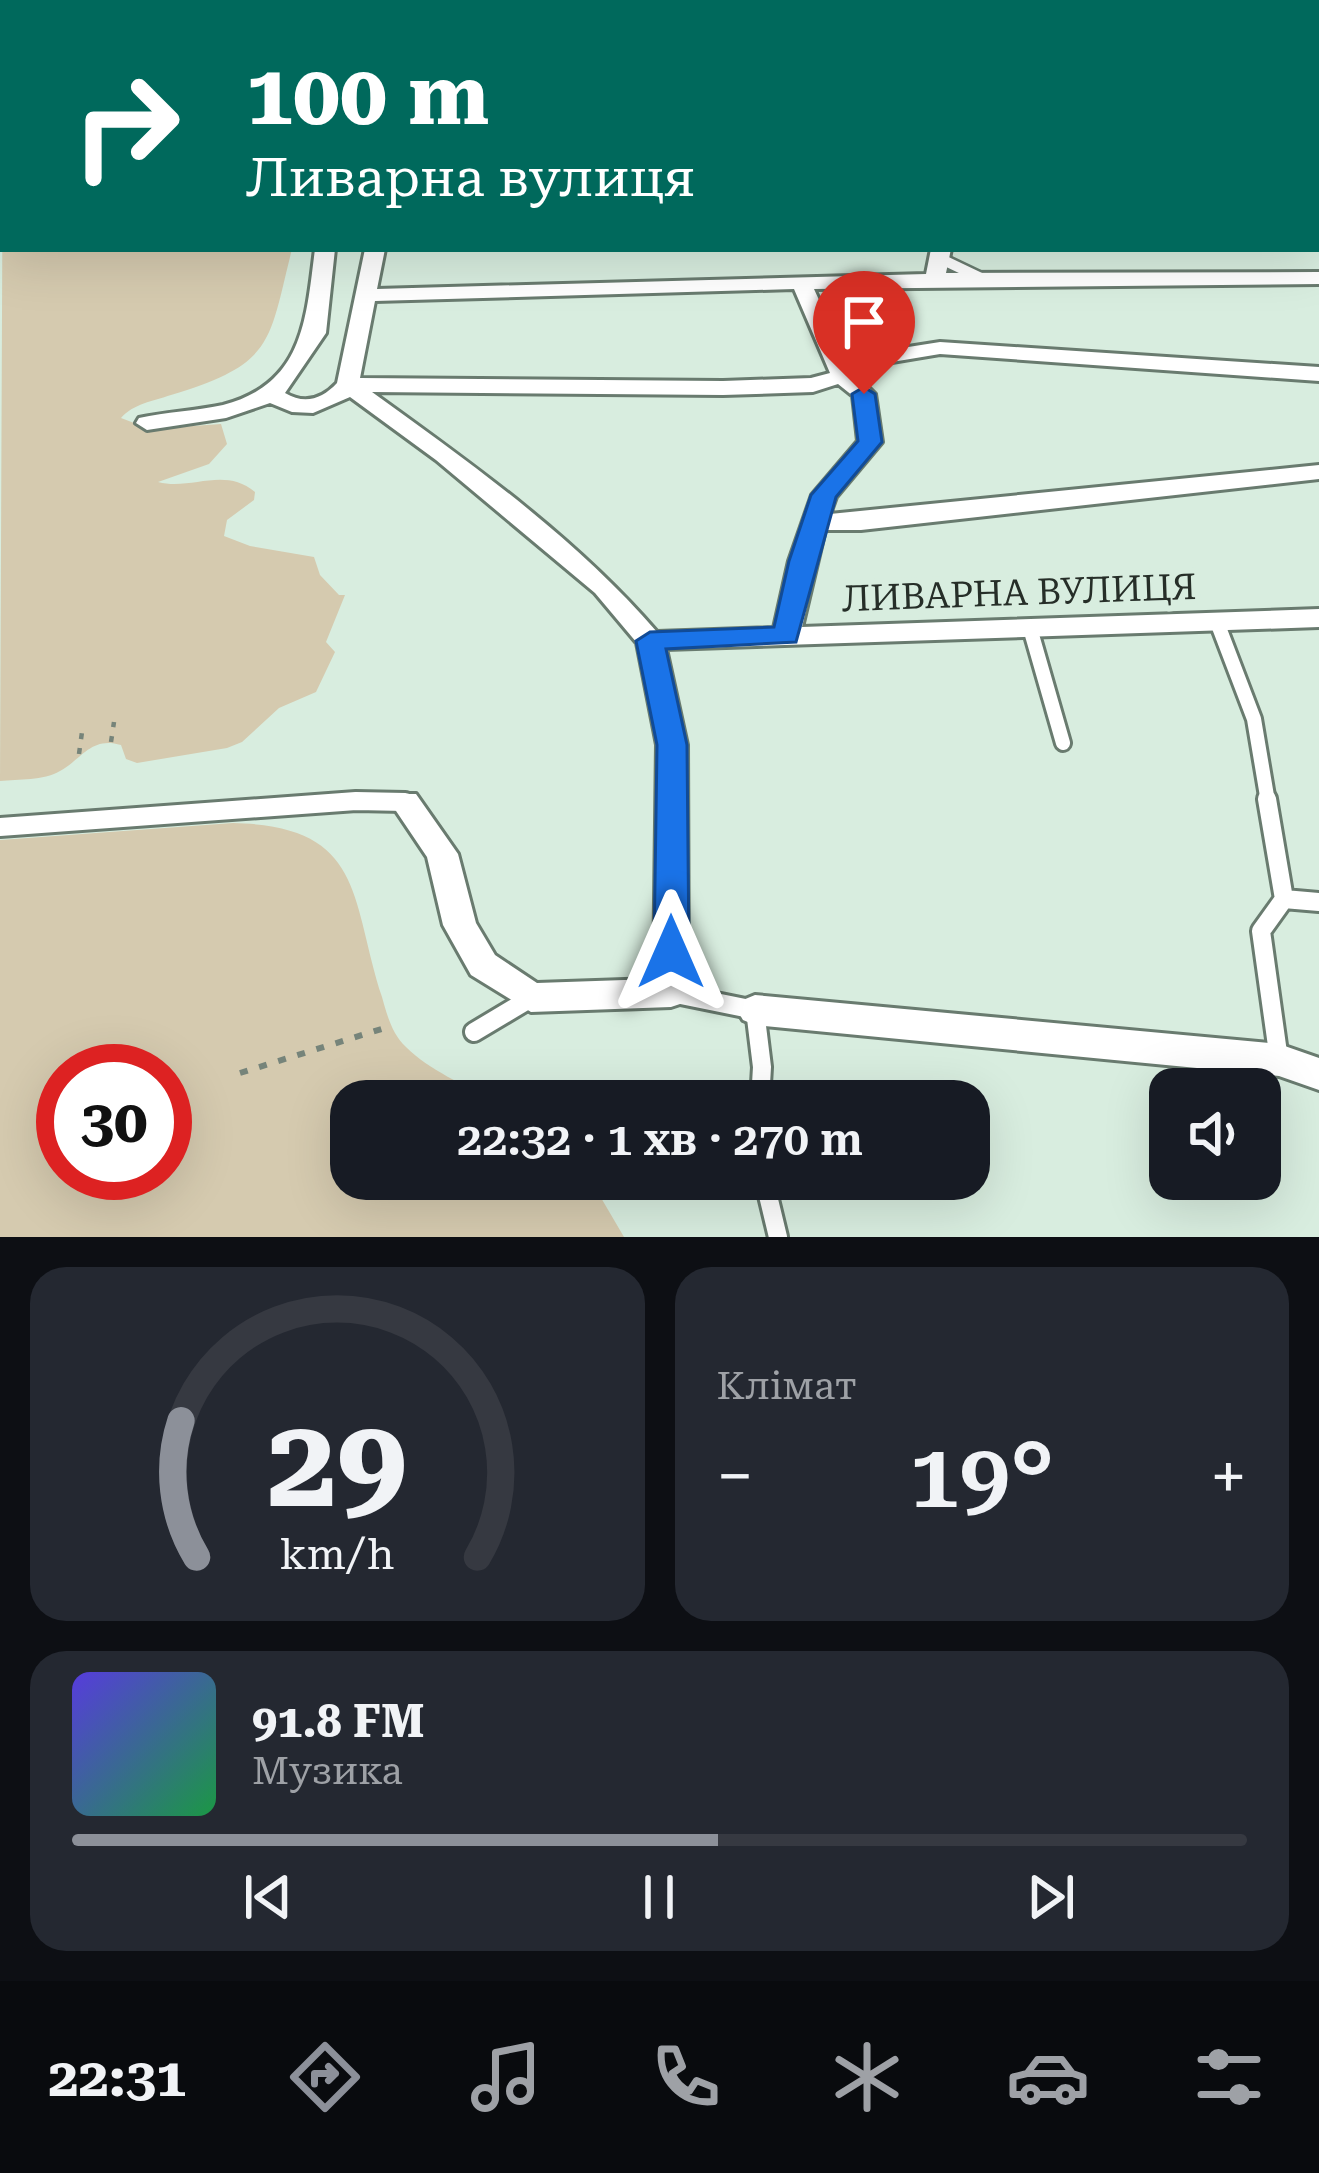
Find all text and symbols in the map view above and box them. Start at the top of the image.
text: 100 m [246,46,489,144]
icon: right [48,48,204,204]
text: Ливарна вулиця [246,146,695,209]
pin [813,271,915,394]
icon: arrive [831,289,897,355]
street label: ЛИВАРНА ВУЛИЦЯ [841,566,1197,620]
position arrow [608,889,734,1015]
speed limit sign: 30 [36,1044,192,1200]
map controls [1149,1068,1281,1200]
button: sound [1149,1068,1281,1200]
text: 22:32 · 1 хв · 270 m [457,1113,863,1166]
text: Клімат [717,1363,857,1409]
text: 29 [267,1390,407,1536]
text: 19° [909,1424,1054,1529]
text: − [717,1438,753,1515]
text: + [1210,1438,1247,1515]
text: km/h [280,1529,395,1579]
text: 91.8 FM [252,1695,424,1748]
text: Музика [252,1748,403,1794]
icon: previous [235,1864,301,1930]
icon: pause [626,1864,692,1930]
icon: next [1018,1864,1084,1930]
icon: directions [283,2035,367,2119]
icon: music [464,2035,548,2119]
icon: phone [644,2035,728,2119]
icon: climate [825,2035,909,2119]
icon: car [1006,2035,1090,2119]
icon: filters [1187,2035,1271,2119]
text: 22:31 [48,2046,186,2109]

